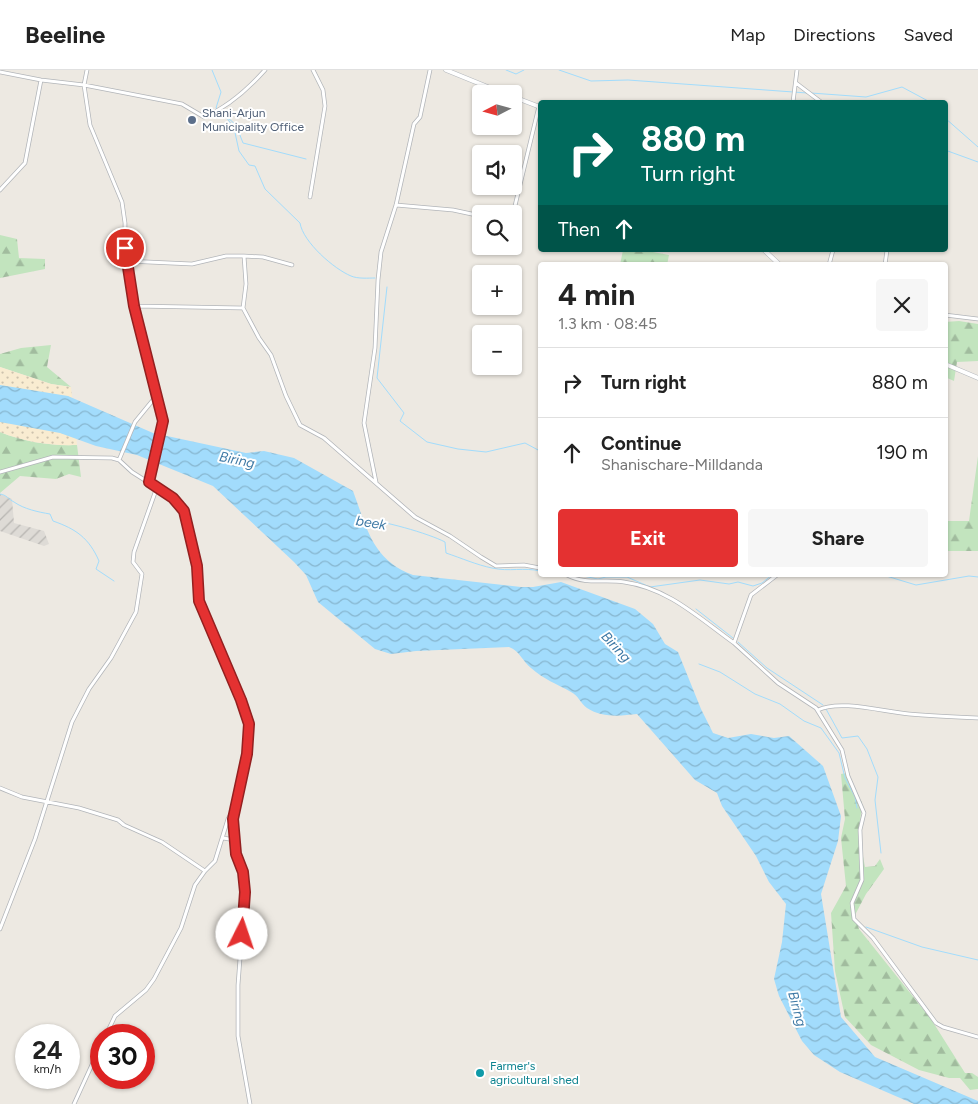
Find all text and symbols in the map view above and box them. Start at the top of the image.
text: Beeline [25,20,105,49]
text: Map [730,24,765,46]
text: Directions [793,24,875,46]
text: Saved [903,24,953,46]
north arrow [472,85,522,135]
map controls [472,85,522,375]
place label: Shani-Arjun Municipality Office [202,106,304,134]
marker: Shani-Arjun Municipality Office [186,114,198,126]
text: 880 m [641,118,745,160]
icon: right [558,120,623,185]
button: sound [472,145,522,195]
text: Turn right [641,160,736,187]
button: search [472,205,522,255]
icon: ahead [610,215,638,243]
text: Then [558,218,600,241]
pin [104,227,146,269]
icon: arrive [111,234,139,262]
button: + [472,265,522,315]
text: 4 min [558,276,635,313]
button: close [876,279,928,331]
text: 1.3 km · 08:45 [558,314,657,333]
button: − [472,325,522,375]
icon: right [558,369,586,397]
text: Turn right [601,371,687,394]
text: 880 m [872,371,928,394]
text: Continue [601,432,681,455]
icon: ahead [558,439,586,467]
text: 190 m [876,441,928,464]
water label: Biring [218,448,256,472]
text: Shanischare-Milldanda [601,455,763,474]
button: Exit [558,509,738,567]
button: Share [748,509,928,567]
water label: beek [355,512,389,534]
water label: Biring [598,628,634,666]
position arrow [215,907,267,959]
water label: Biring [784,989,810,1029]
speed limit sign: 30 [90,1024,155,1089]
text: 24 [32,1035,63,1065]
place label: Farmer's agricultural shed [490,1059,579,1087]
text: km/h [34,1062,61,1076]
marker: Farmer's agricultural shed [474,1067,486,1079]

